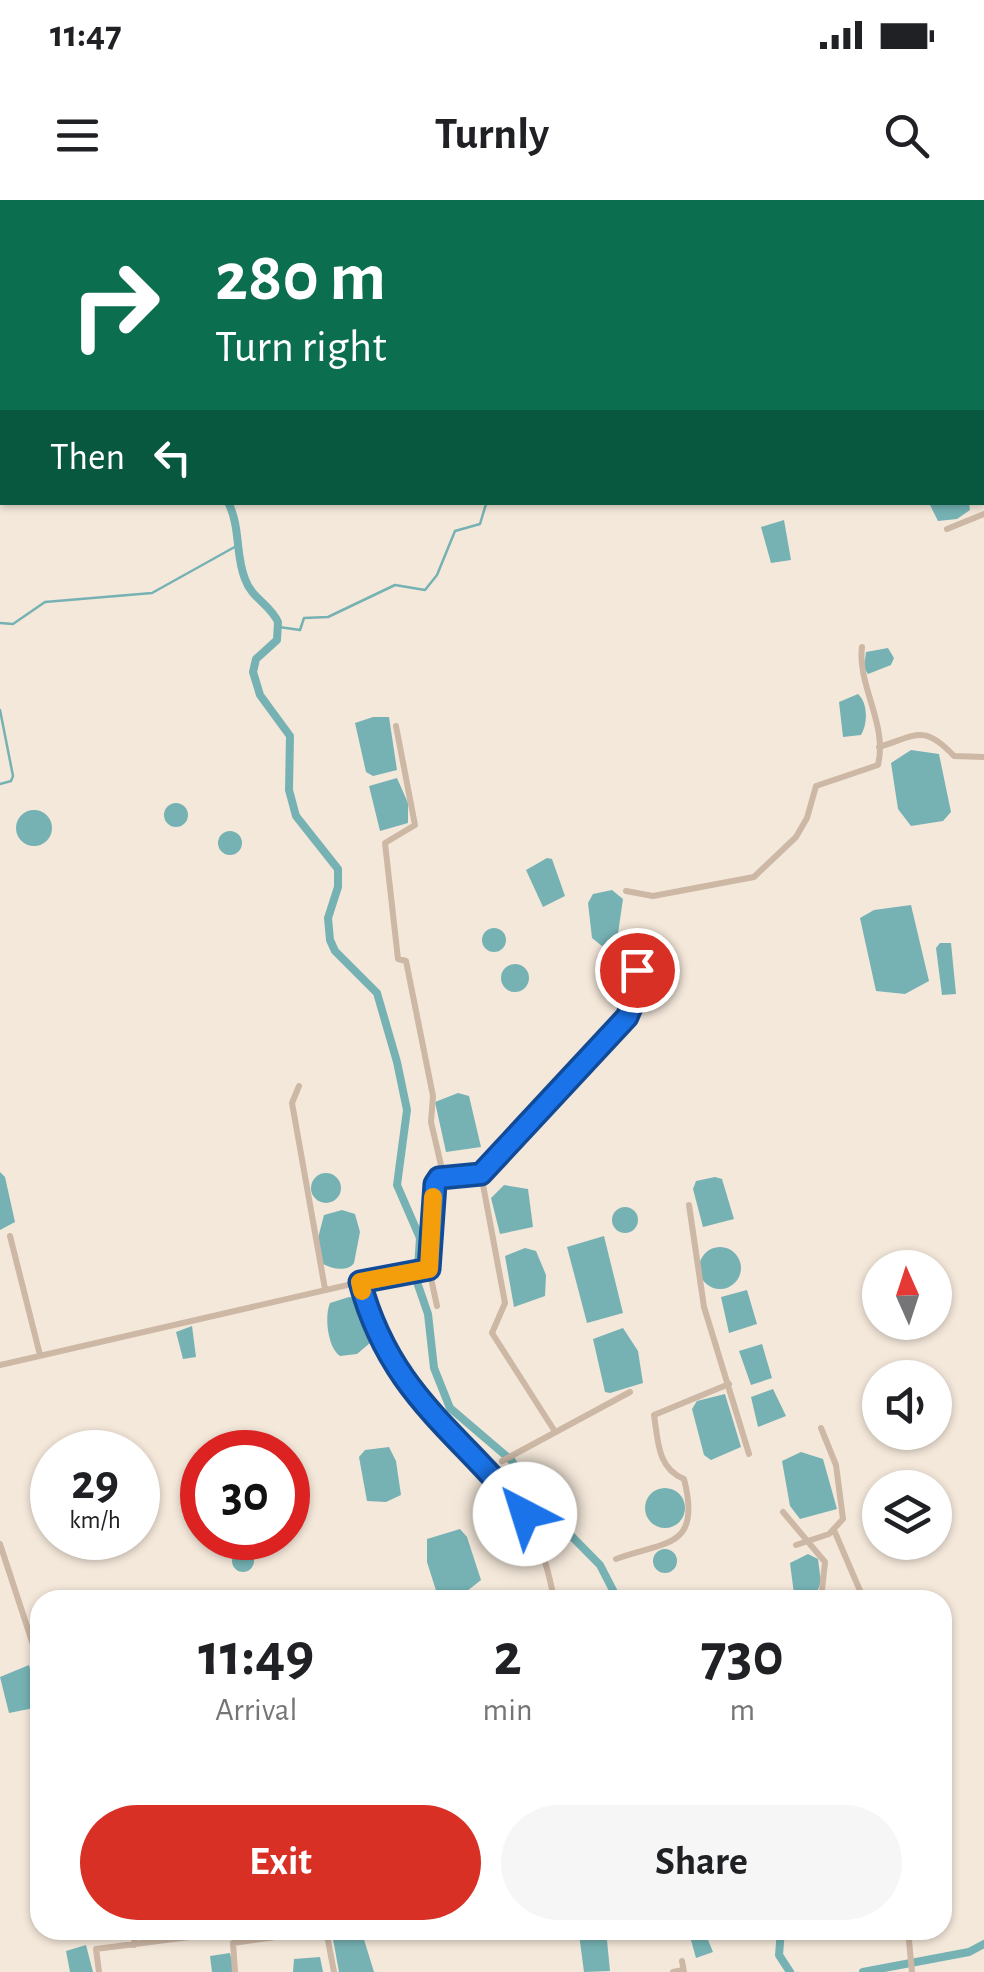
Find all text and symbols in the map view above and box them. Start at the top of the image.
text: 11:47 [50,16,122,54]
icon: menu [50,108,105,163]
icon: search [879,108,934,163]
text: Turnly [435,112,549,157]
icon: right [50,240,180,370]
text: 280 m [215,243,386,313]
text: Turn right [215,325,387,370]
icon: left [145,430,200,485]
text: Then [50,439,125,477]
pin [595,928,680,1013]
icon: arrive [610,943,665,998]
north arrow [862,1250,952,1340]
map controls [862,1250,952,1560]
button: sound [862,1360,952,1450]
speed limit sign: 30 [180,1430,310,1560]
text: 29 [71,1458,119,1508]
position arrow [473,1462,577,1566]
button: layers [862,1470,952,1560]
text: km/h [69,1508,121,1533]
text: 11:49 [198,1626,314,1686]
text: 2 [493,1626,522,1686]
text: 730 [701,1626,784,1686]
text: Arrival [215,1694,297,1726]
text: min [483,1694,532,1726]
text: m [729,1694,755,1726]
button: Exit [80,1805,481,1920]
button: Share [501,1805,902,1920]

